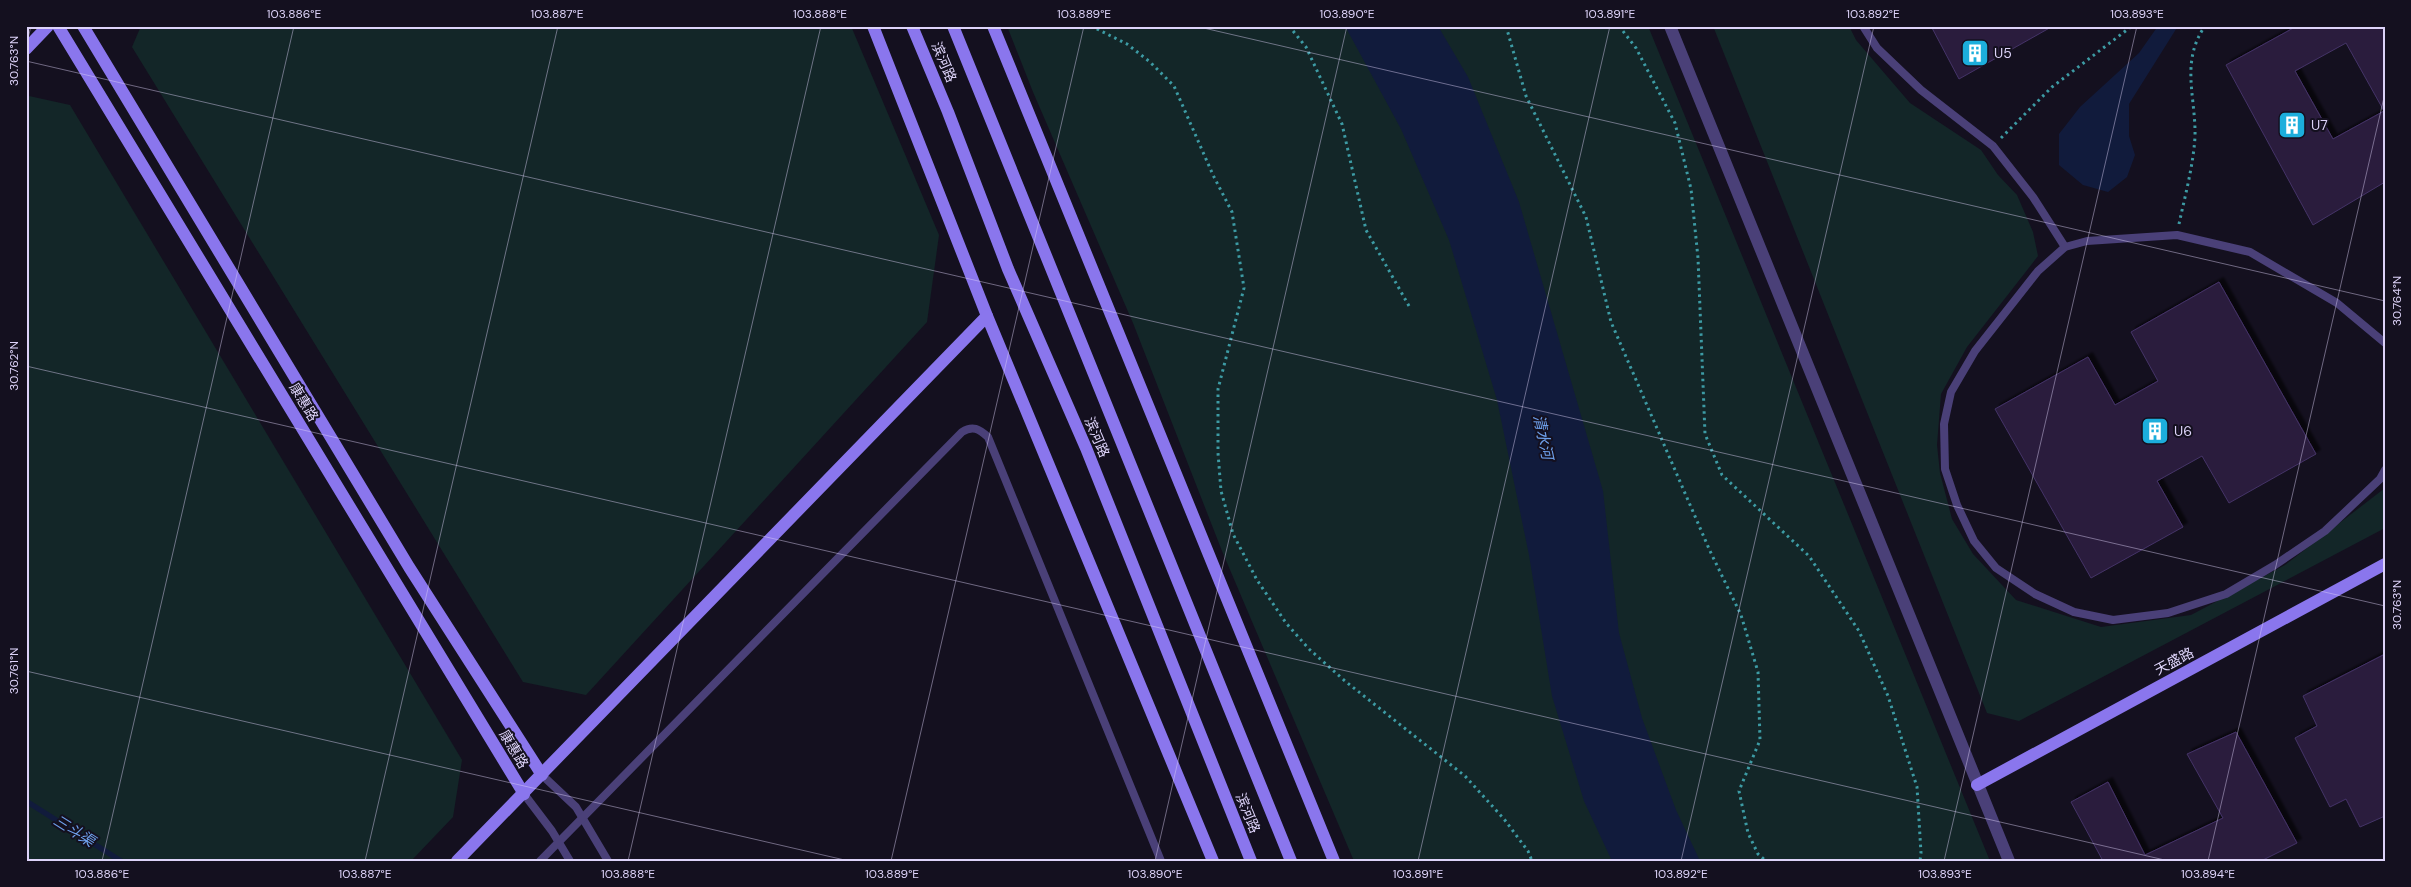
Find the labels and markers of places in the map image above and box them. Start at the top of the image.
building icon: U5 [1960,38,1990,68]
place label: U5 [1994,44,2012,62]
building icon: U7 [2277,110,2307,140]
place label: U7 [2311,116,2328,134]
building icon: U6 [2140,416,2170,446]
place label: U6 [2174,422,2192,440]

